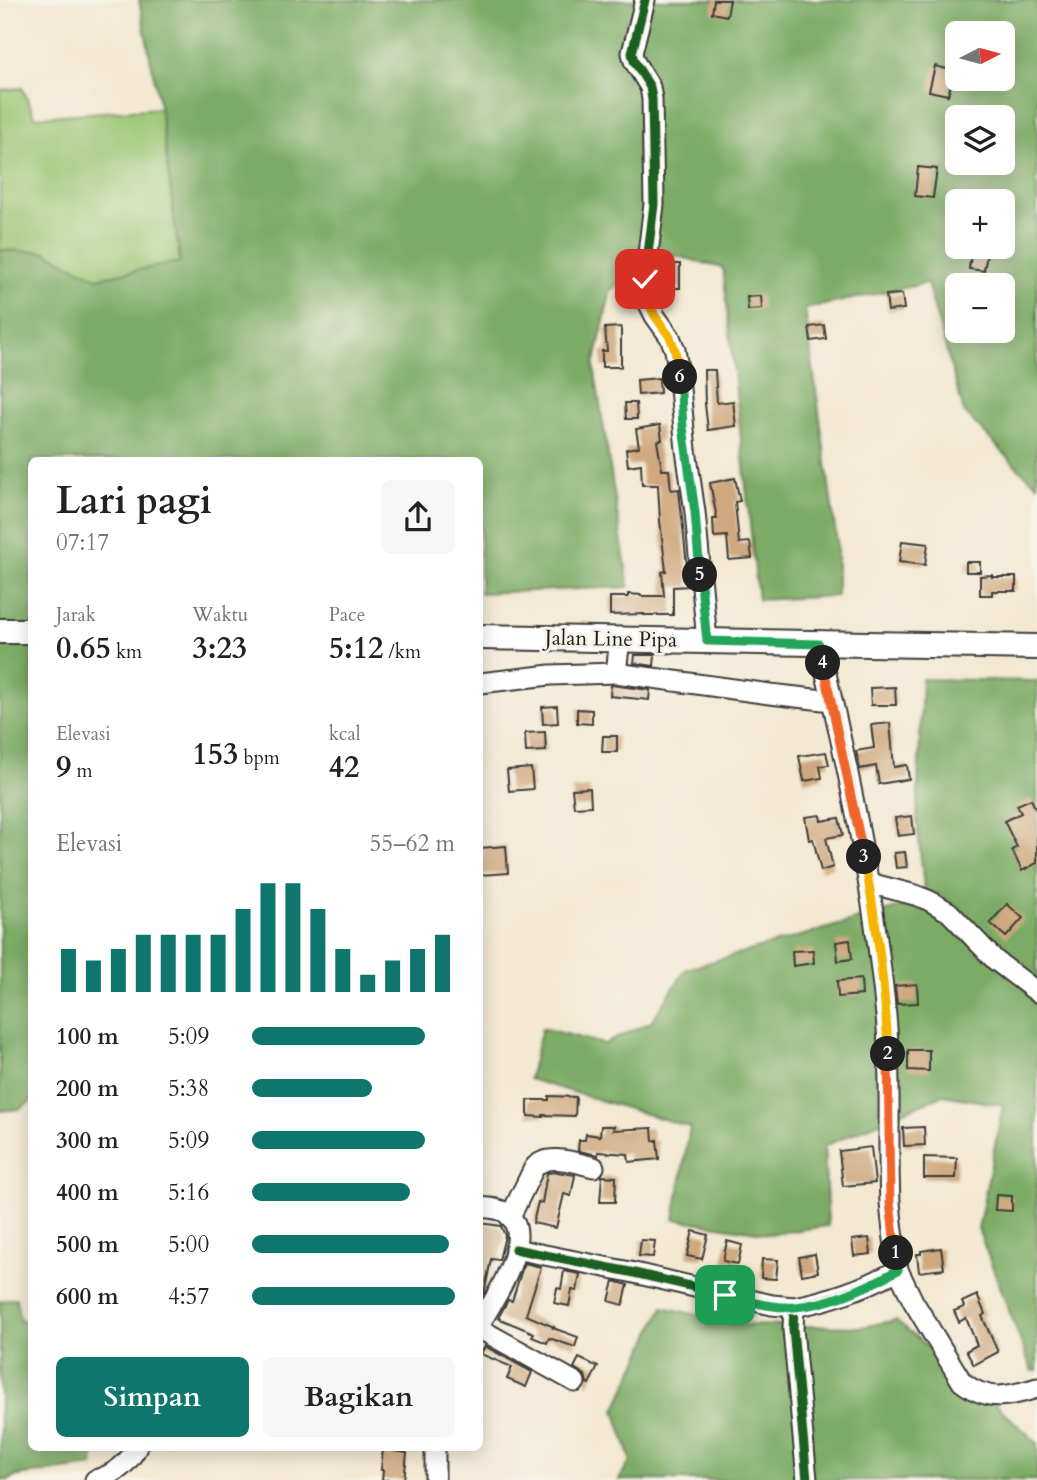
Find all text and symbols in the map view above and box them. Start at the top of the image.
north arrow [945,21,1015,91]
map controls [945,21,1015,343]
button: layers [945,105,1015,175]
button: + [945,189,1015,259]
pin [615,249,675,309]
icon: check [626,260,664,298]
button: − [945,273,1015,343]
pin: 6 [662,360,698,394]
text: 6 [675,363,684,389]
text: Lari pagi [56,475,212,527]
button: share [381,480,455,554]
text: 07:17 [56,527,109,558]
pin: 5 [682,558,718,592]
text: 5 [695,561,704,587]
text: Jarak [56,602,96,628]
text: Waktu [192,602,248,628]
text: Pace [329,602,365,628]
street label: Jalan Line Pipa [542,623,677,655]
text: 0.65 [56,628,111,669]
text: 3:23 [192,628,247,669]
text: 5:12 [329,628,383,669]
text: km [111,639,142,665]
text: /km [383,639,421,665]
pin: 4 [806,646,840,680]
text: 4 [818,649,827,675]
text: Elevasi [56,721,111,747]
text: kcal [329,721,361,747]
text: 153 [192,734,238,775]
text: bpm [238,745,280,771]
text: 9 [56,747,71,788]
text: 42 [329,747,359,788]
text: m [71,758,93,784]
text: Elevasi [56,828,122,859]
text: 55–62 m [370,828,455,859]
pin: 3 [846,840,882,874]
text: 3 [859,843,868,869]
text: 100 m [56,1021,119,1052]
text: 5:09 [168,1021,209,1052]
pin: 2 [870,1036,906,1072]
text: 2 [883,1040,892,1066]
text: 200 m [56,1073,119,1104]
text: 5:38 [168,1073,209,1104]
text: 300 m [56,1125,119,1156]
text: 5:09 [168,1125,209,1156]
text: 400 m [56,1177,119,1208]
text: 5:16 [168,1177,209,1208]
text: 500 m [56,1229,119,1260]
text: 5:00 [168,1229,209,1260]
pin: 1 [878,1236,914,1270]
text: 1 [891,1239,900,1265]
pin [695,1265,755,1325]
icon: arrive [706,1276,744,1314]
text: 600 m [56,1281,119,1312]
text: 4:57 [168,1281,209,1312]
button: Simpan [56,1357,249,1437]
button: Bagikan [263,1357,455,1437]

